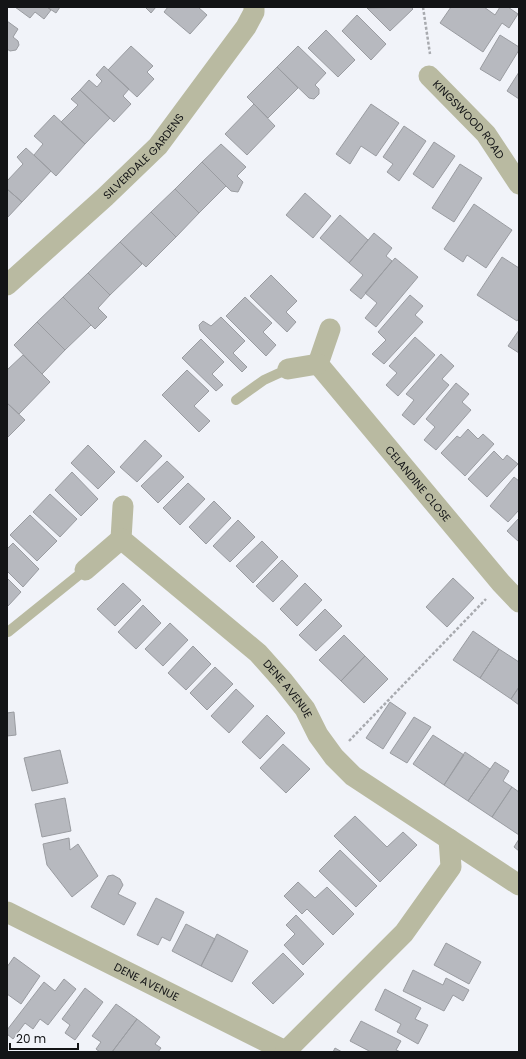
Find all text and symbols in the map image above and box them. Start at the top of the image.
street label: KINGSWOOD ROAD [429,76,508,162]
street label: SILVERDALE GARDENS [99,110,188,203]
street label: CELANDINE CLOSE [381,442,455,525]
street label: DENE AVENUE [259,656,316,721]
street label: DENE AVENUE [111,959,182,1005]
scale bar [10,1025,78,1051]
text: 20 m [16,1030,46,1047]

